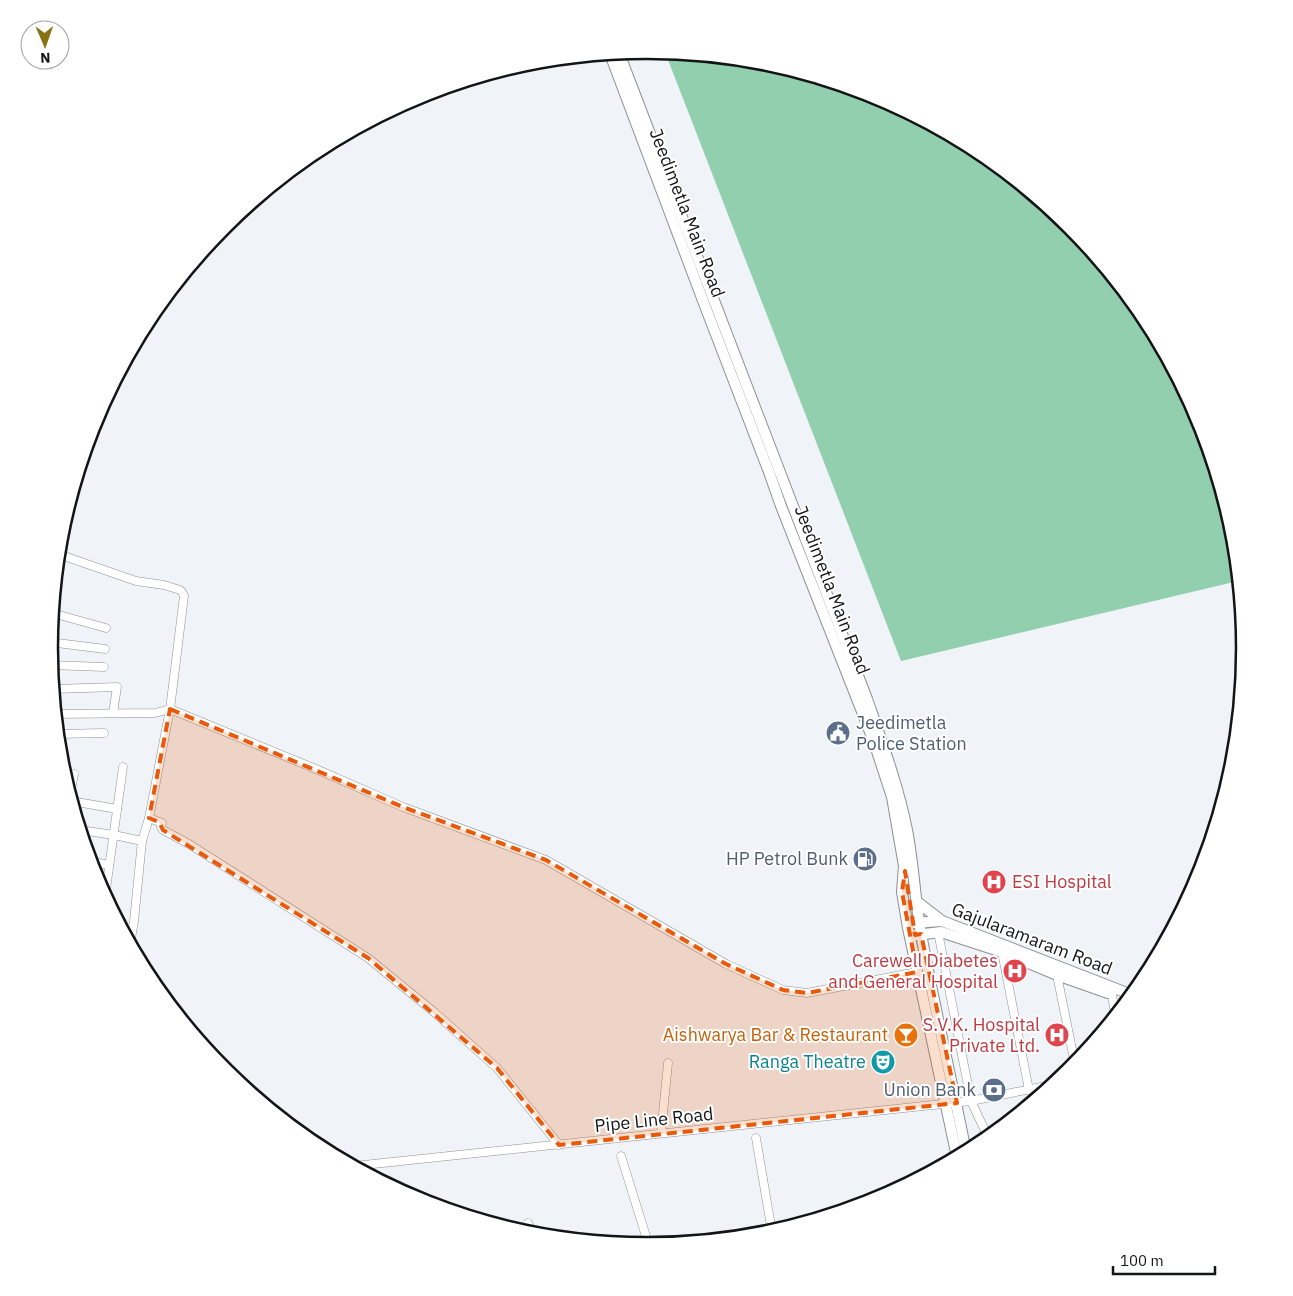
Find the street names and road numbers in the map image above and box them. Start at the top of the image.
street label: Jeedimetla Main Road [645,125,730,301]
street label: Jeedimetla Main Road [790,502,875,678]
street label: Gajularamaram Road [949,897,1116,980]
street label: Pipe Line Road [593,1102,714,1137]

